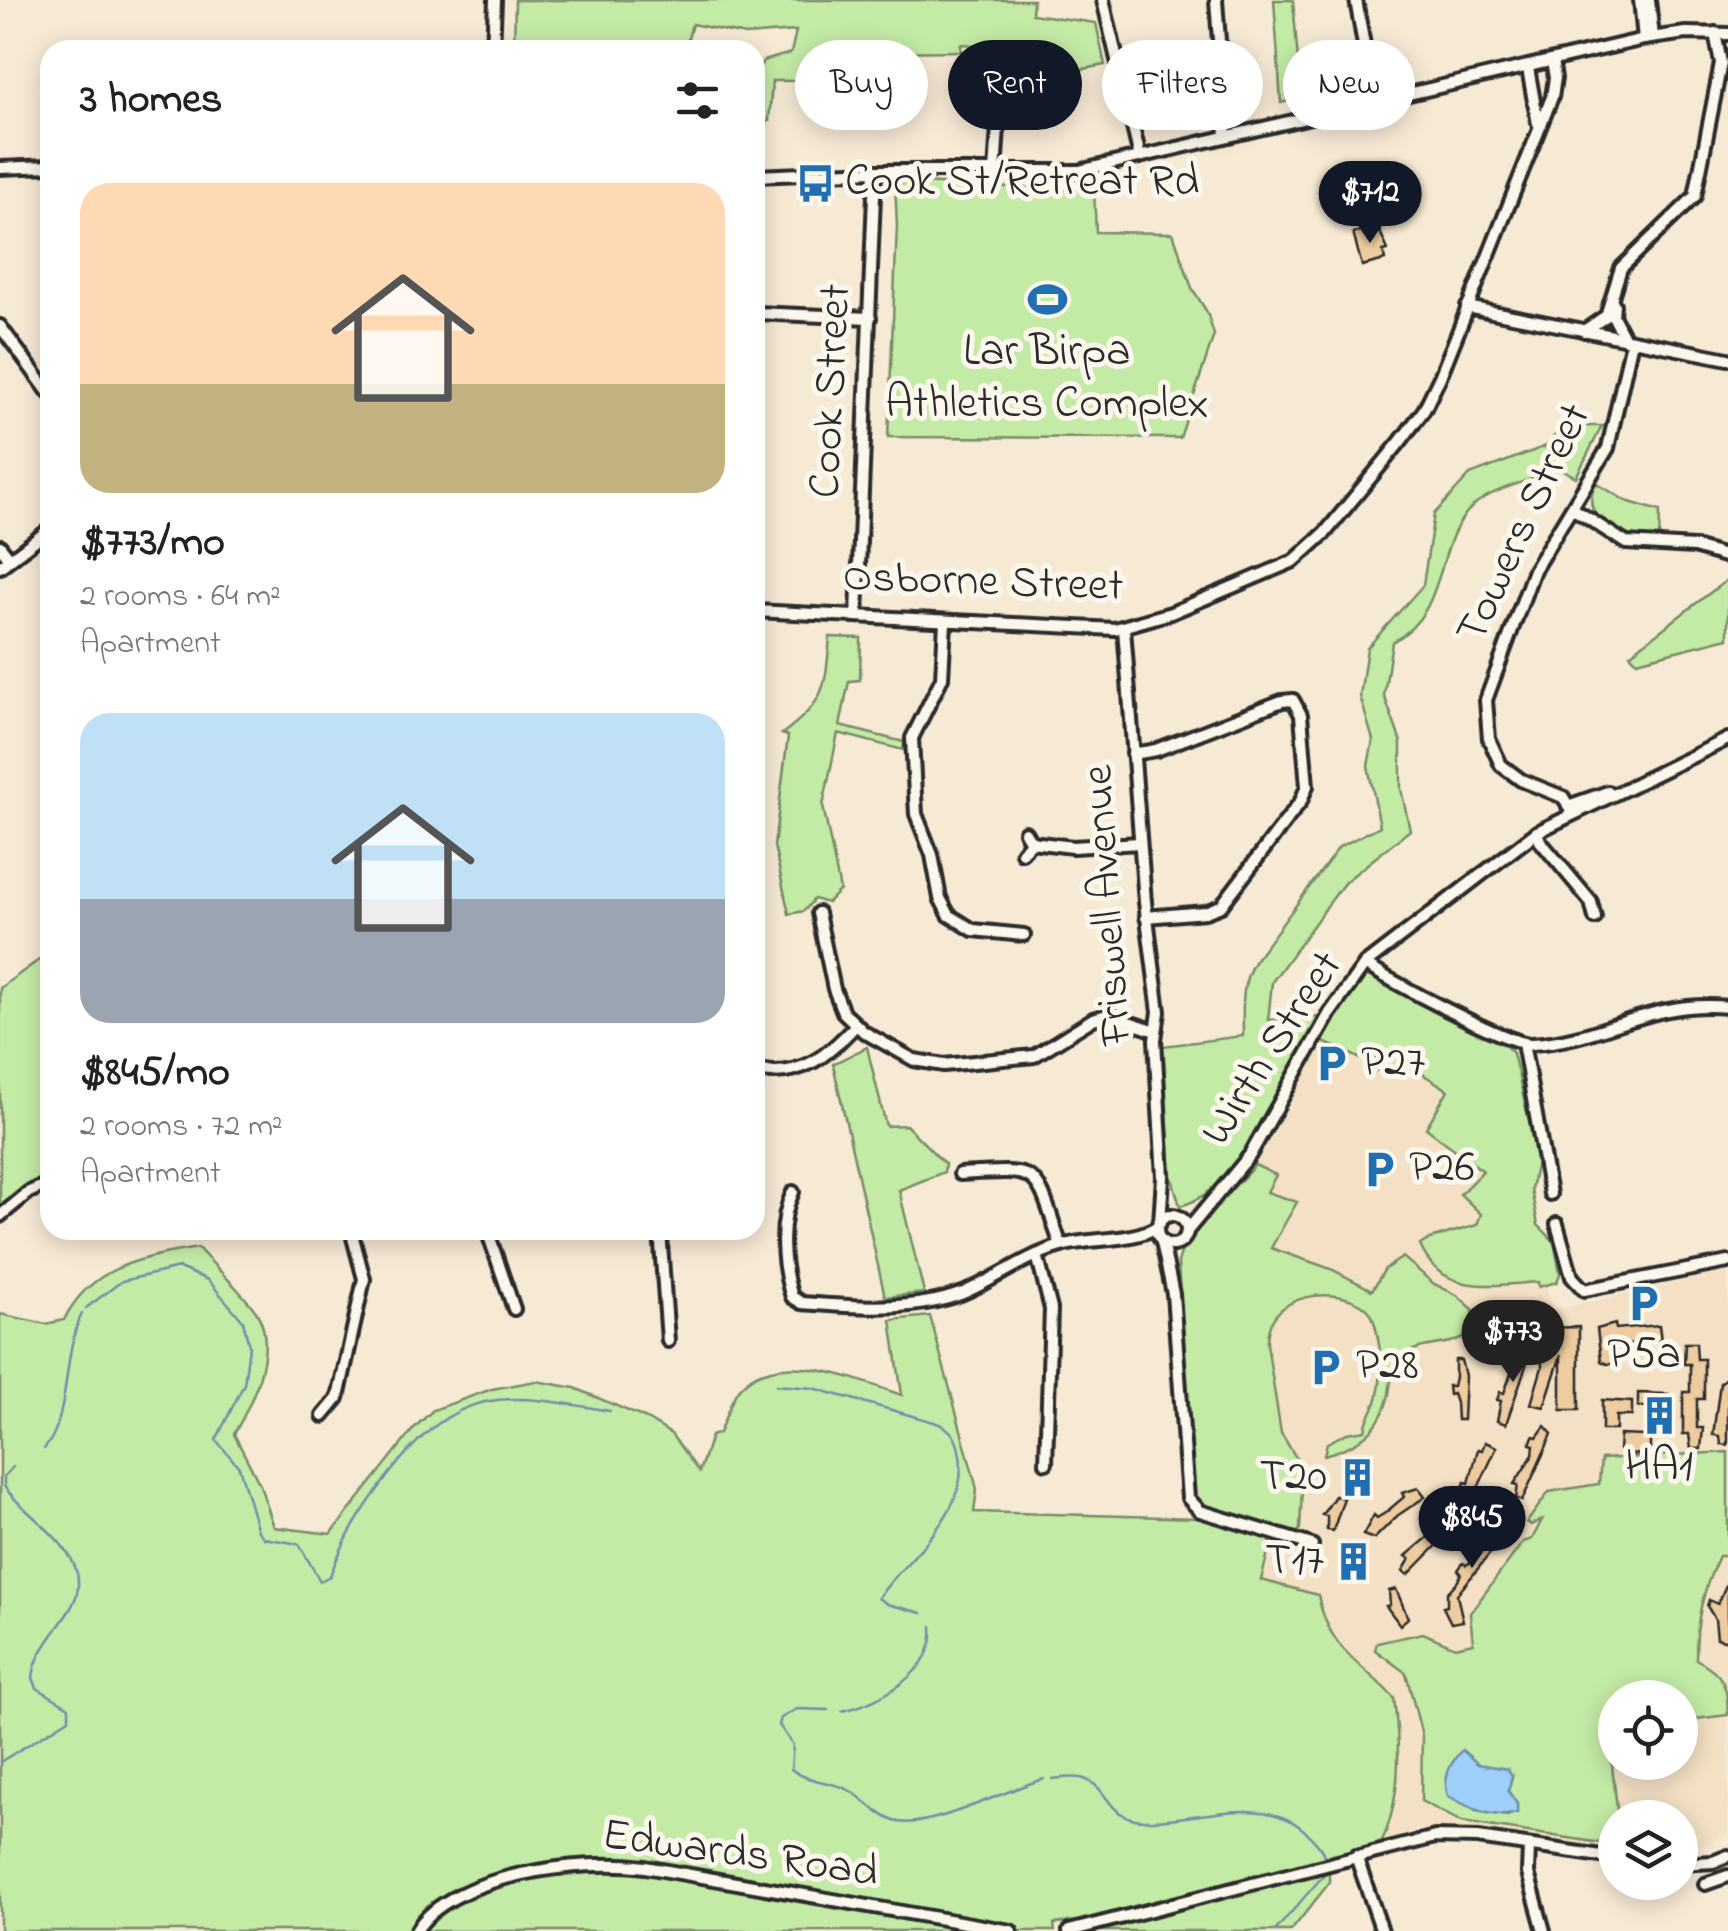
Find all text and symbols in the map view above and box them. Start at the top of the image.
chip: Buy [795,40,928,130]
chip: Rent [948,40,1082,130]
chip: Filters [1102,40,1263,130]
chip: New [1283,40,1415,130]
text: 3 homes [80,70,222,131]
icon: filters [670,73,725,128]
place label: Cook St/Retreat Rd [845,150,1199,216]
pin: $712 [1311,161,1429,246]
bus stop icon: Cook St/Retreat Rd [794,162,836,204]
text: $712 [1341,170,1399,217]
icon: home [313,248,493,428]
sports icon: Lar Birpa Athletics Complex [1026,279,1068,321]
street label: Cook Street [793,282,871,500]
place label: Lar Birpa Athletics Complex [885,320,1209,438]
street label: Towers Street [1440,393,1610,655]
text: $773/mo [80,513,225,574]
street label: Osborne Street [842,545,1124,621]
text: 2 rooms · 64 m² [80,574,281,621]
text: Apartment [80,621,221,668]
street label: Friswell Avenue [1066,762,1152,1049]
icon: home [313,778,493,958]
street label: Wirth Street [1185,939,1361,1159]
place label: P27 [1361,1031,1425,1097]
text: $845/mo [80,1043,230,1104]
parking icon: P27 [1310,1043,1352,1085]
text: 2 rooms · 72 m² [80,1104,282,1151]
place label: P26 [1409,1136,1475,1202]
parking icon: P26 [1358,1148,1400,1190]
text: Apartment [80,1151,221,1198]
parking icon: P5a [1623,1282,1665,1324]
pin: $773 [1454,1300,1572,1385]
text: $773 [1484,1309,1542,1356]
place label: P5a [1607,1323,1681,1389]
place label: P28 [1356,1334,1419,1400]
parking icon: P28 [1305,1346,1347,1388]
building icon: HA1 [1638,1394,1680,1436]
place label: HA1 [1625,1435,1693,1501]
place label: T20 [1259,1445,1327,1511]
building icon: T20 [1336,1457,1378,1499]
pin: $845 [1413,1486,1531,1571]
text: $845 [1441,1495,1503,1542]
place label: T17 [1265,1529,1324,1595]
building icon: T17 [1333,1541,1375,1583]
map controls [1598,1680,1698,1900]
button: locate [1598,1680,1698,1780]
button: layers [1598,1800,1698,1900]
street label: Edwards Road [598,1803,882,1907]

